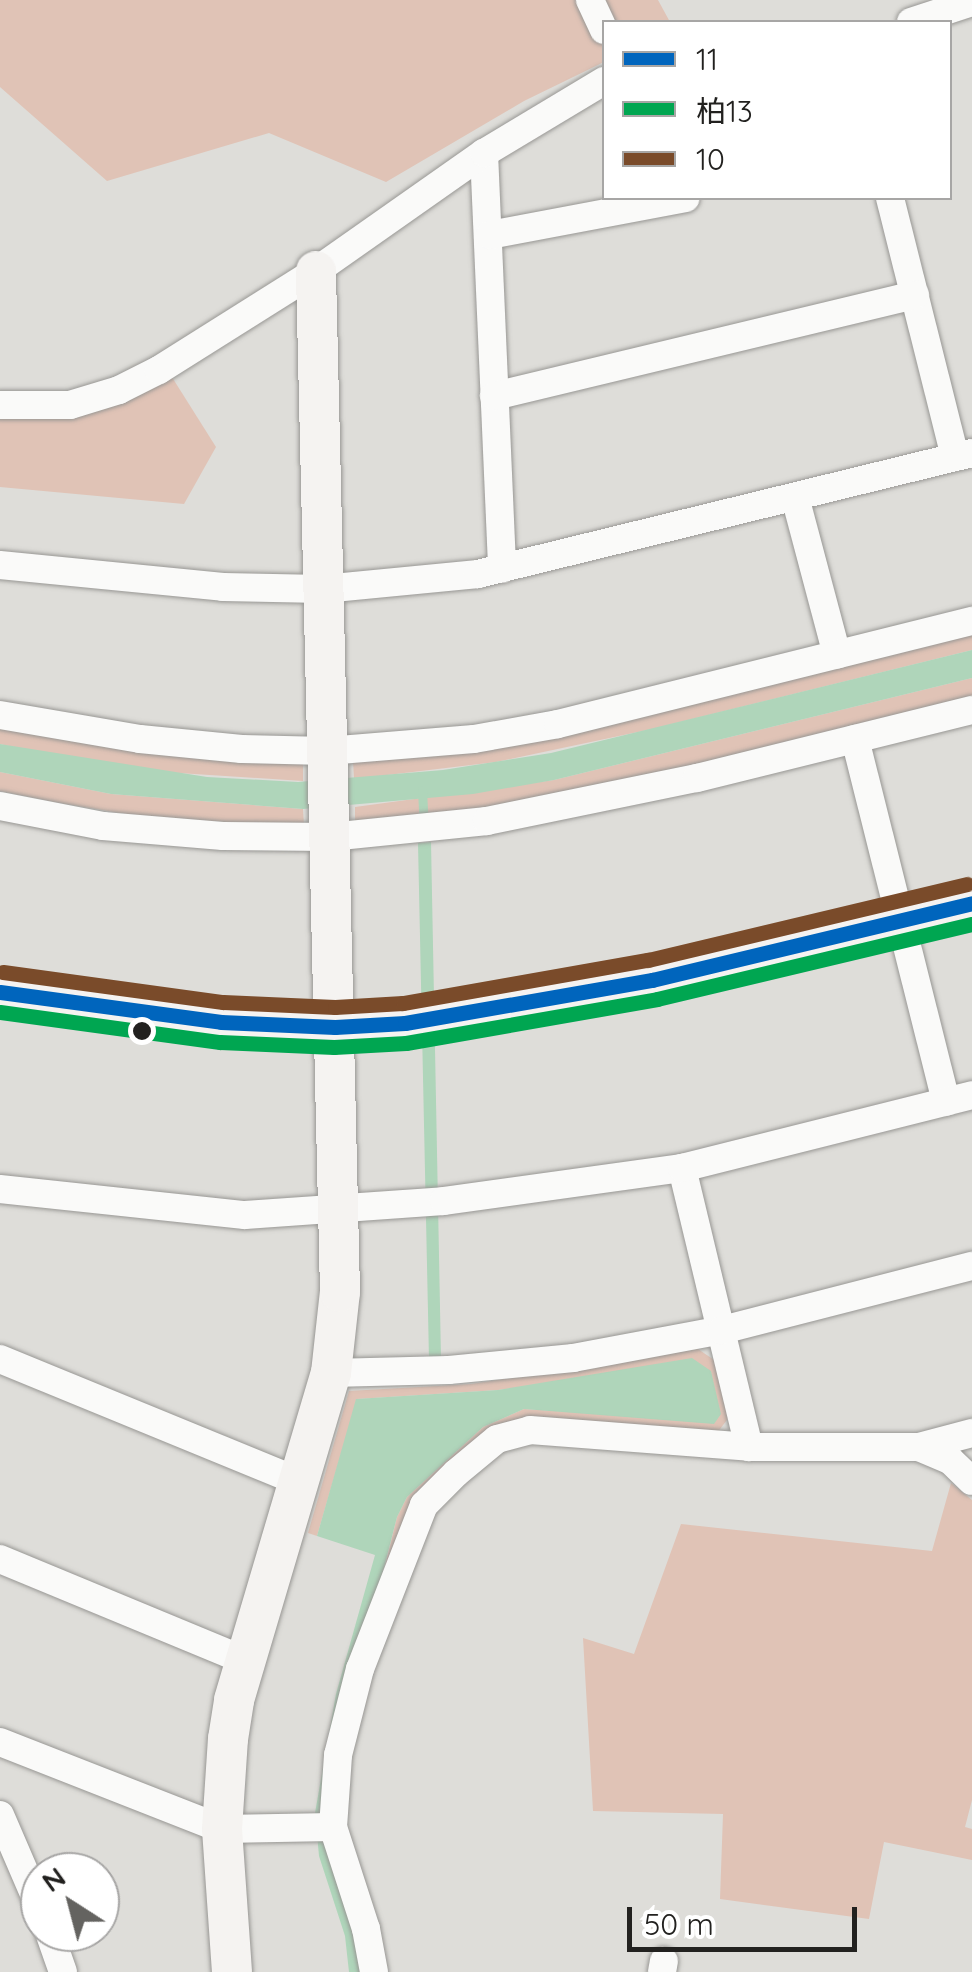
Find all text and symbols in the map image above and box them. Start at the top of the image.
legend [602,20,952,200]
text: 11 [696,40,718,78]
text: 柏13 [696,92,753,130]
text: 10 [696,140,725,178]
unlabelled marker [132,1021,152,1041]
north arrow [20,1852,120,1952]
text: N [35,1859,72,1899]
scale bar [632,1887,862,1949]
text: 50 m [644,1905,714,1943]

